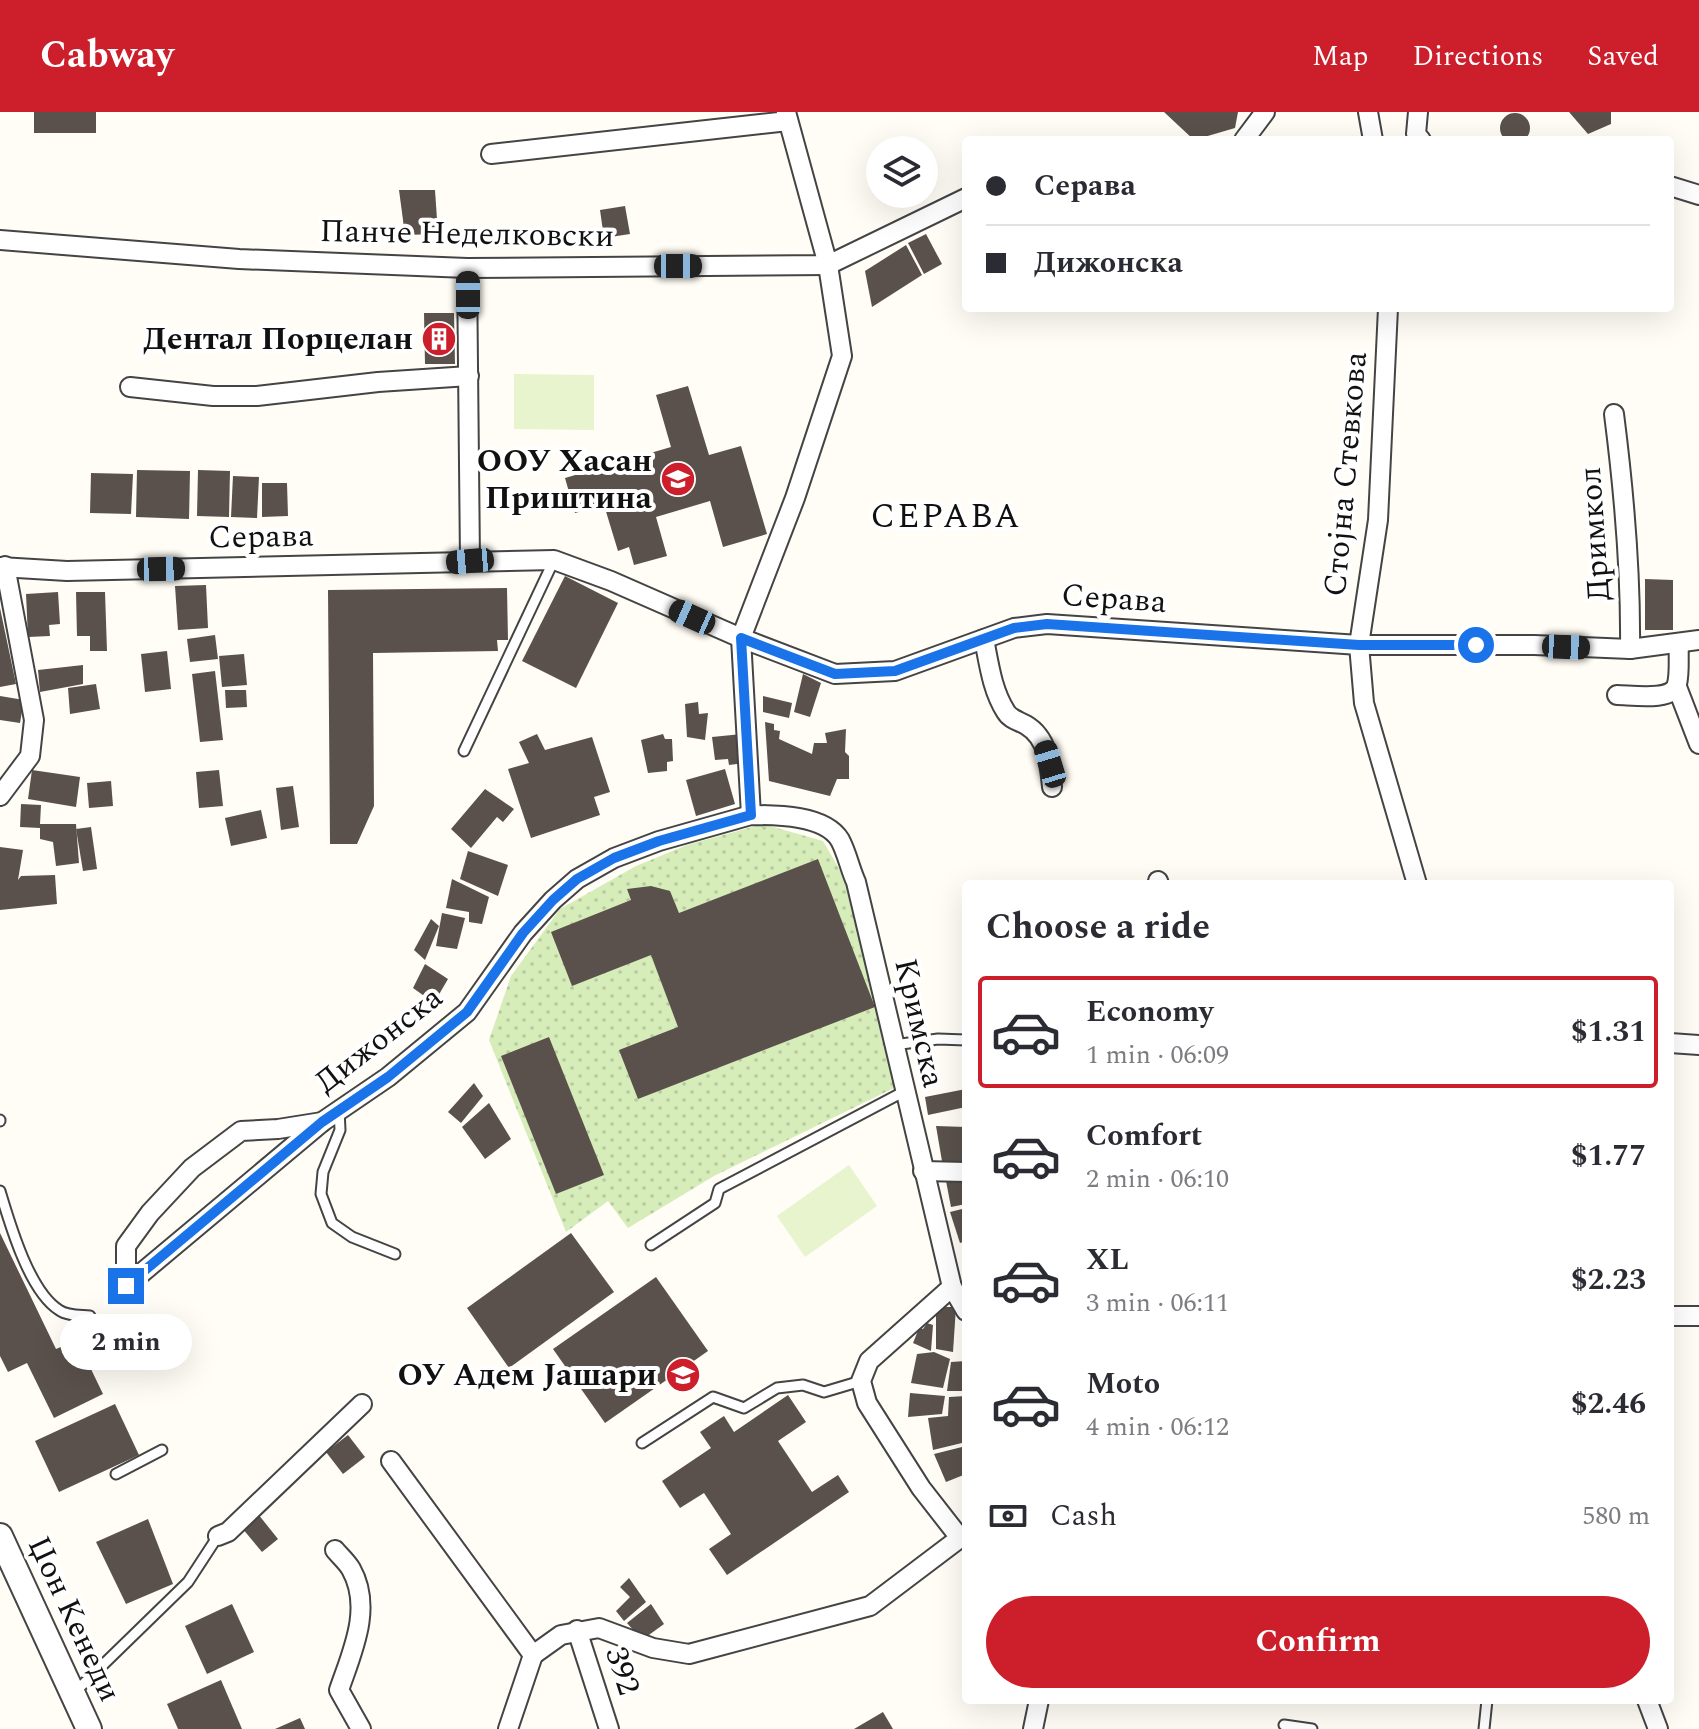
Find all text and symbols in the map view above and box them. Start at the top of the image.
text: Cabway [40,27,174,85]
text: Map [1312,35,1369,78]
text: Directions [1413,35,1543,78]
text: Saved [1587,35,1659,78]
map controls [866,136,938,208]
button: layers [866,136,938,208]
text: Серава [1034,163,1136,209]
street label: Панче Неделковски [319,207,615,261]
text: Дижонска [1034,240,1183,286]
car [654,254,702,278]
car [456,271,480,319]
place label: Дентал Порцелан [143,315,413,364]
building icon: Дентал Порцелан [420,320,458,358]
street label: Стојна Стевкова [1311,349,1381,599]
place label: ООУ Хасан Приштина [477,437,653,523]
school or university icon: ООУ Хасан Приштина [659,460,697,498]
street label: Дримкол [1566,465,1624,603]
district label: СЕРАВА [871,491,1021,543]
street label: Серава [208,512,314,562]
car [445,547,495,575]
car [137,557,185,581]
street label: Серава [1060,571,1169,627]
car [665,596,719,638]
route start [1458,627,1494,663]
car [1542,634,1590,660]
car [1032,738,1068,790]
text: Choose a ride [986,900,1210,955]
street label: Кримска [880,953,958,1093]
street label: Дижонска [304,974,454,1106]
text: Economy [1086,989,1213,1035]
icon: car [990,996,1062,1068]
text: $1.31 [1571,1009,1646,1055]
text: 1 min · 06:09 [1086,1035,1229,1075]
text: Comfort [1086,1113,1202,1159]
icon: car [990,1120,1062,1192]
text: $1.77 [1571,1133,1646,1179]
text: 2 min · 06:10 [1086,1159,1229,1199]
text: XL [1086,1237,1129,1283]
icon: car [990,1244,1062,1316]
text: $2.23 [1571,1257,1646,1303]
route end [108,1268,144,1304]
text: 3 min · 06:11 [1086,1283,1229,1323]
callout: 2 min [60,1314,192,1370]
text: 2 min [91,1322,161,1362]
place label: ОУ Адем Јашари [398,1351,657,1400]
school or university icon: ОУ Адем Јашари [664,1356,702,1394]
text: Moto [1086,1361,1160,1407]
icon: car [990,1368,1062,1440]
text: $2.46 [1571,1381,1646,1427]
text: 4 min · 06:12 [1086,1407,1229,1447]
text: Cash [1050,1493,1117,1539]
icon: cash [986,1494,1030,1538]
text: 580 m [1582,1496,1650,1536]
street label: Џон Кенеди [14,1528,134,1710]
button: Confirm [986,1596,1650,1688]
street label: 392 [591,1641,653,1701]

